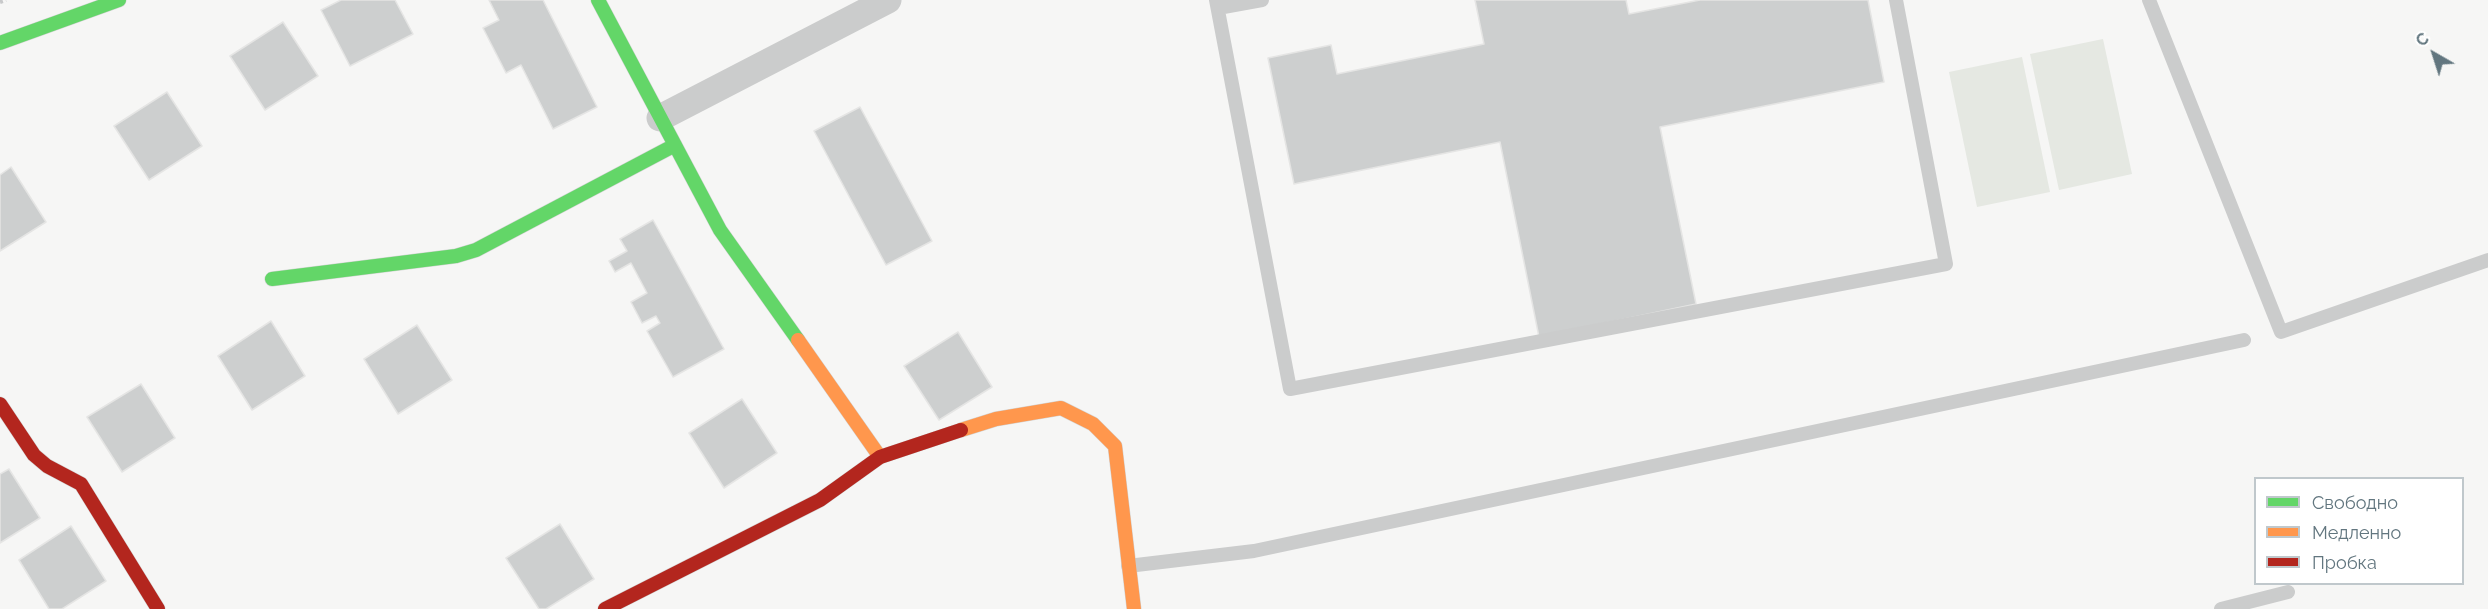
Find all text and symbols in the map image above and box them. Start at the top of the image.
north arrow [2404,24,2464,84]
text: С [2412,29,2433,50]
legend [2254,477,2464,585]
text: Свободно [2312,492,2398,513]
text: Медленно [2312,522,2401,543]
text: Пробка [2312,552,2377,573]

